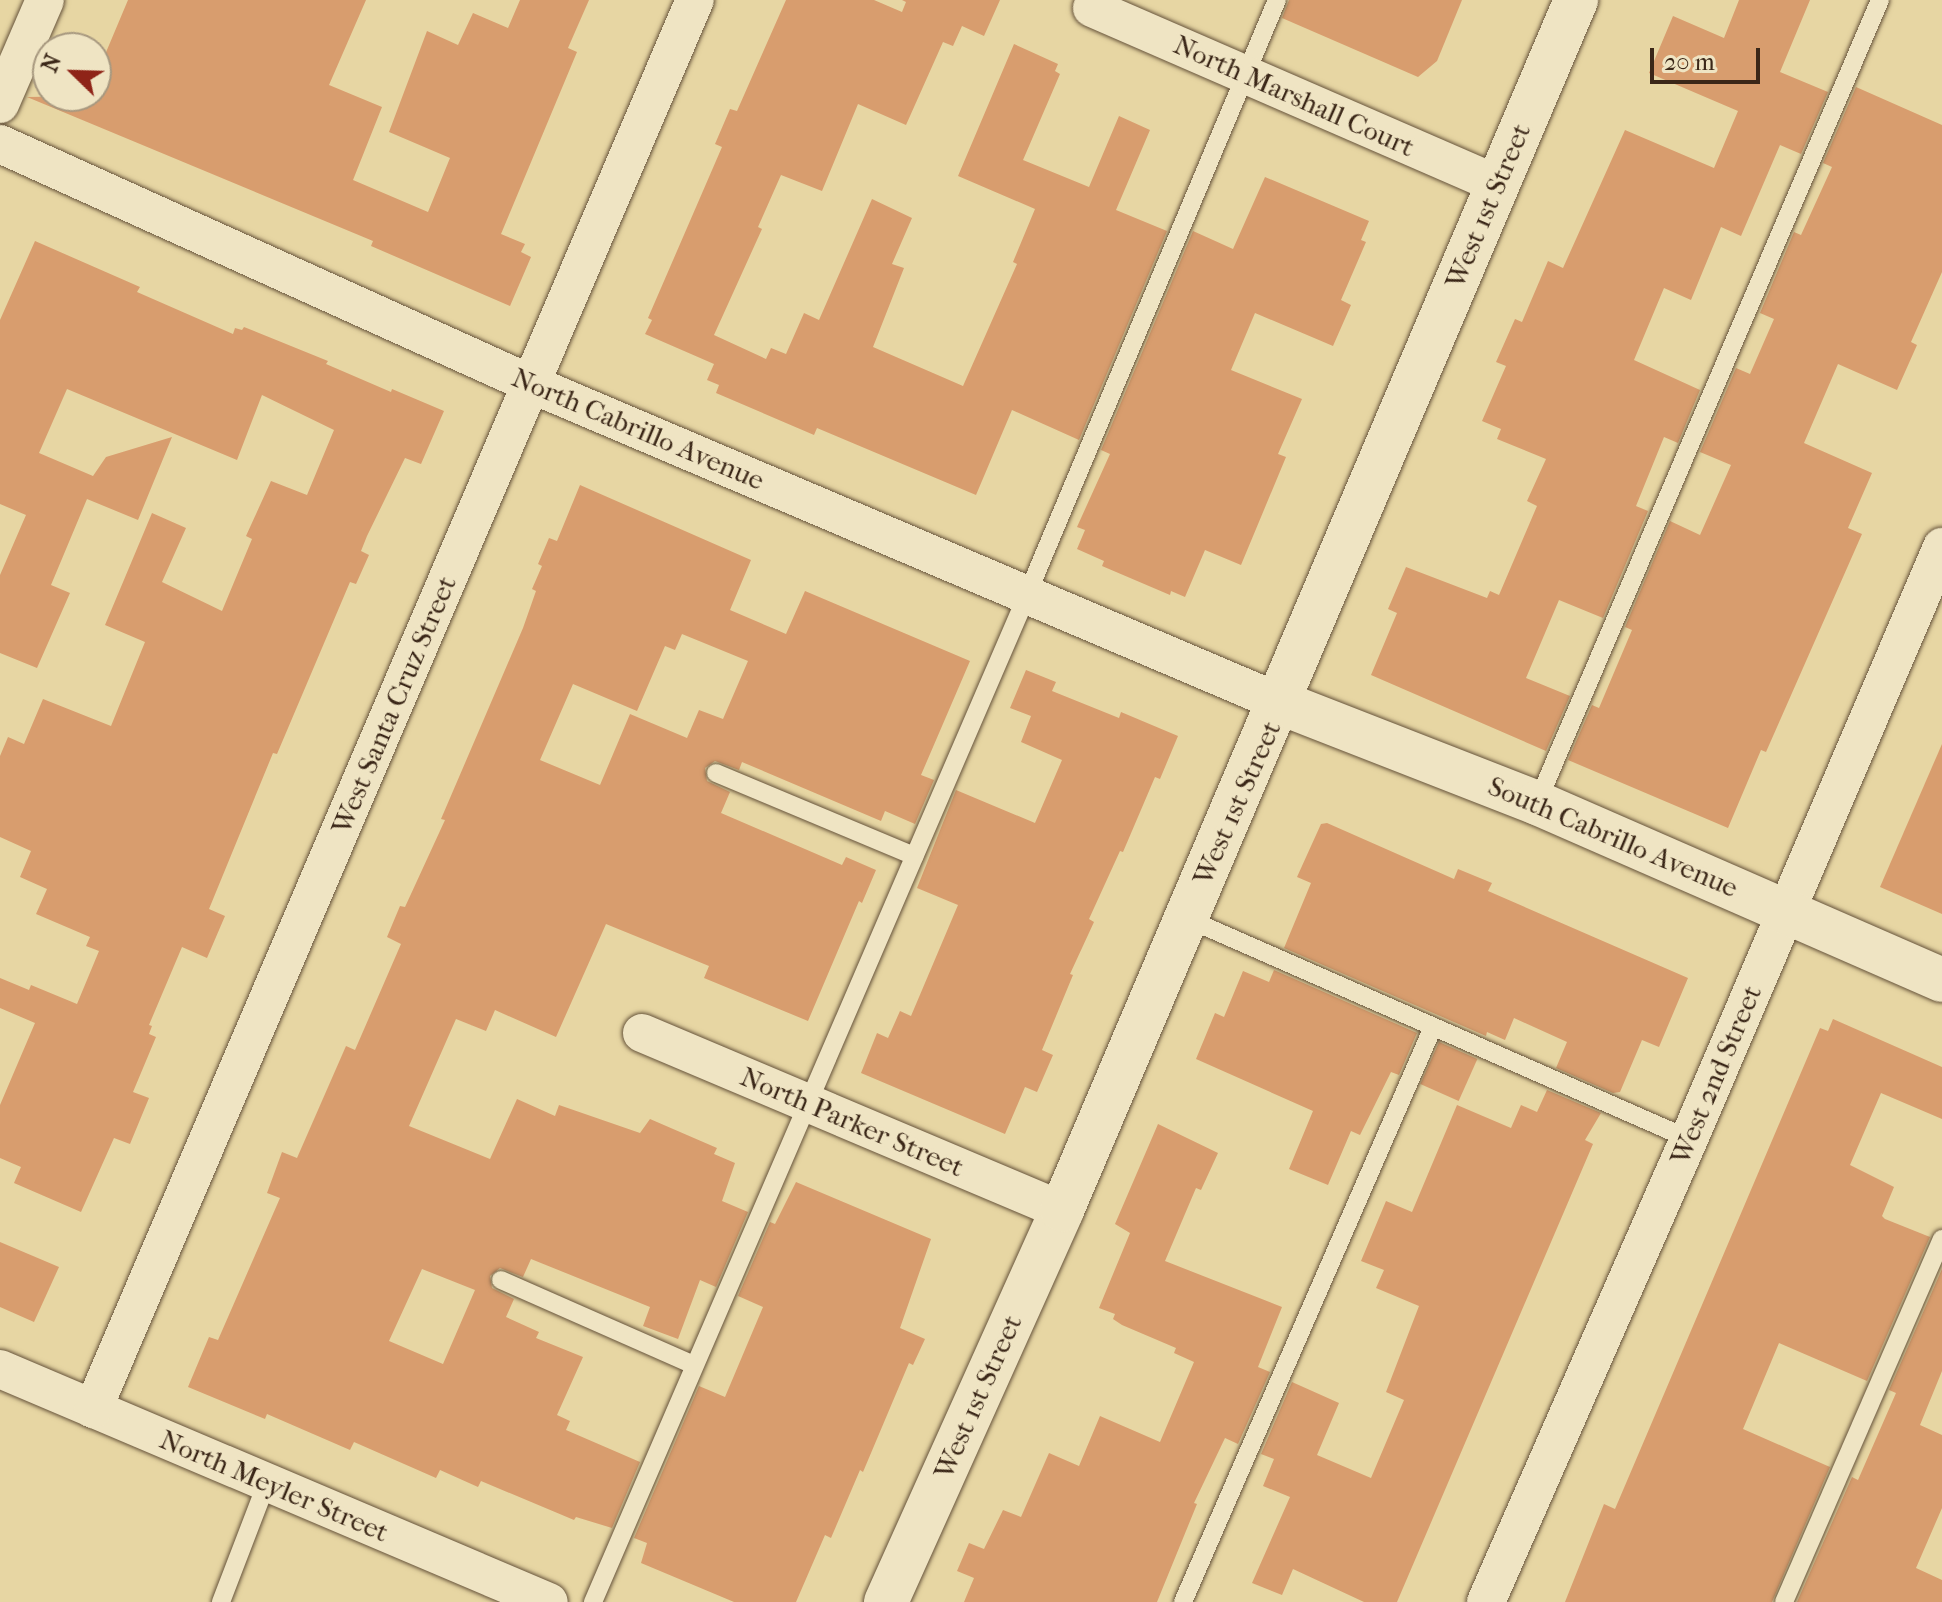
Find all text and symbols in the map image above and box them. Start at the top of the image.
street label: North Marshall Court [1168,28,1420,164]
north arrow [32,32,112,112]
scale bar [1654,32,1764,82]
text: 20 m [1664,48,1715,76]
text: N [37,51,67,76]
street label: West 1st Street [1438,118,1538,294]
street label: North Cabrillo Avenue [507,361,769,497]
street label: West Santa Cruz Street [324,571,464,839]
street label: West 1st Street [1186,716,1288,890]
street label: South Cabrillo Avenue [1483,769,1743,905]
street label: West 2nd Street [1663,980,1769,1170]
street label: North Parker Street [735,1060,969,1184]
street label: West 1st Street [927,1310,1029,1484]
street label: North Meyler Street [155,1423,393,1549]

